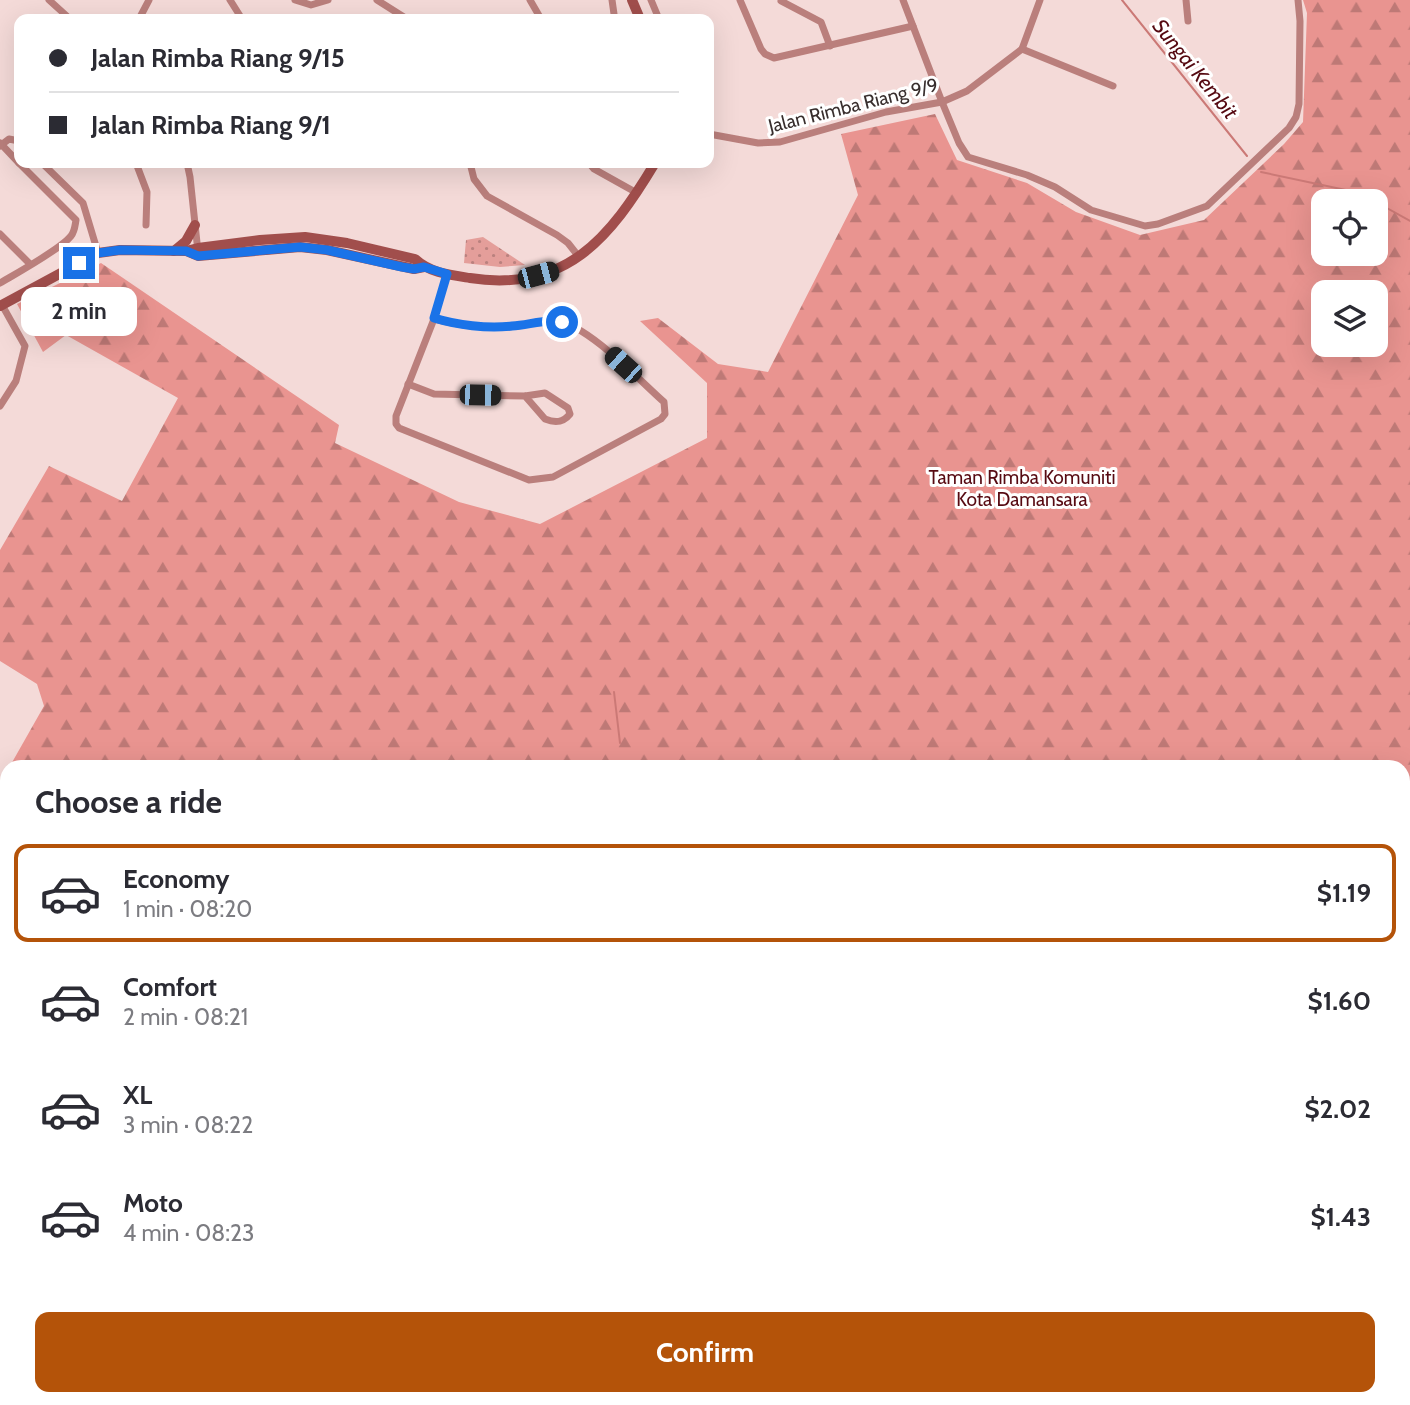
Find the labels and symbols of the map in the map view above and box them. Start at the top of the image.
water label: Sungai Kembit [1148,14,1244,124]
street label: Jalan Rimba Riang 9/9 [765,73,940,138]
route end [63,247,95,279]
car [515,259,562,291]
callout: 2 min [21,288,137,336]
route start [546,306,578,338]
car [601,343,646,387]
car [459,384,502,406]
park label: Taman Rimba Komuniti Kota Damansara [929,466,1115,511]

